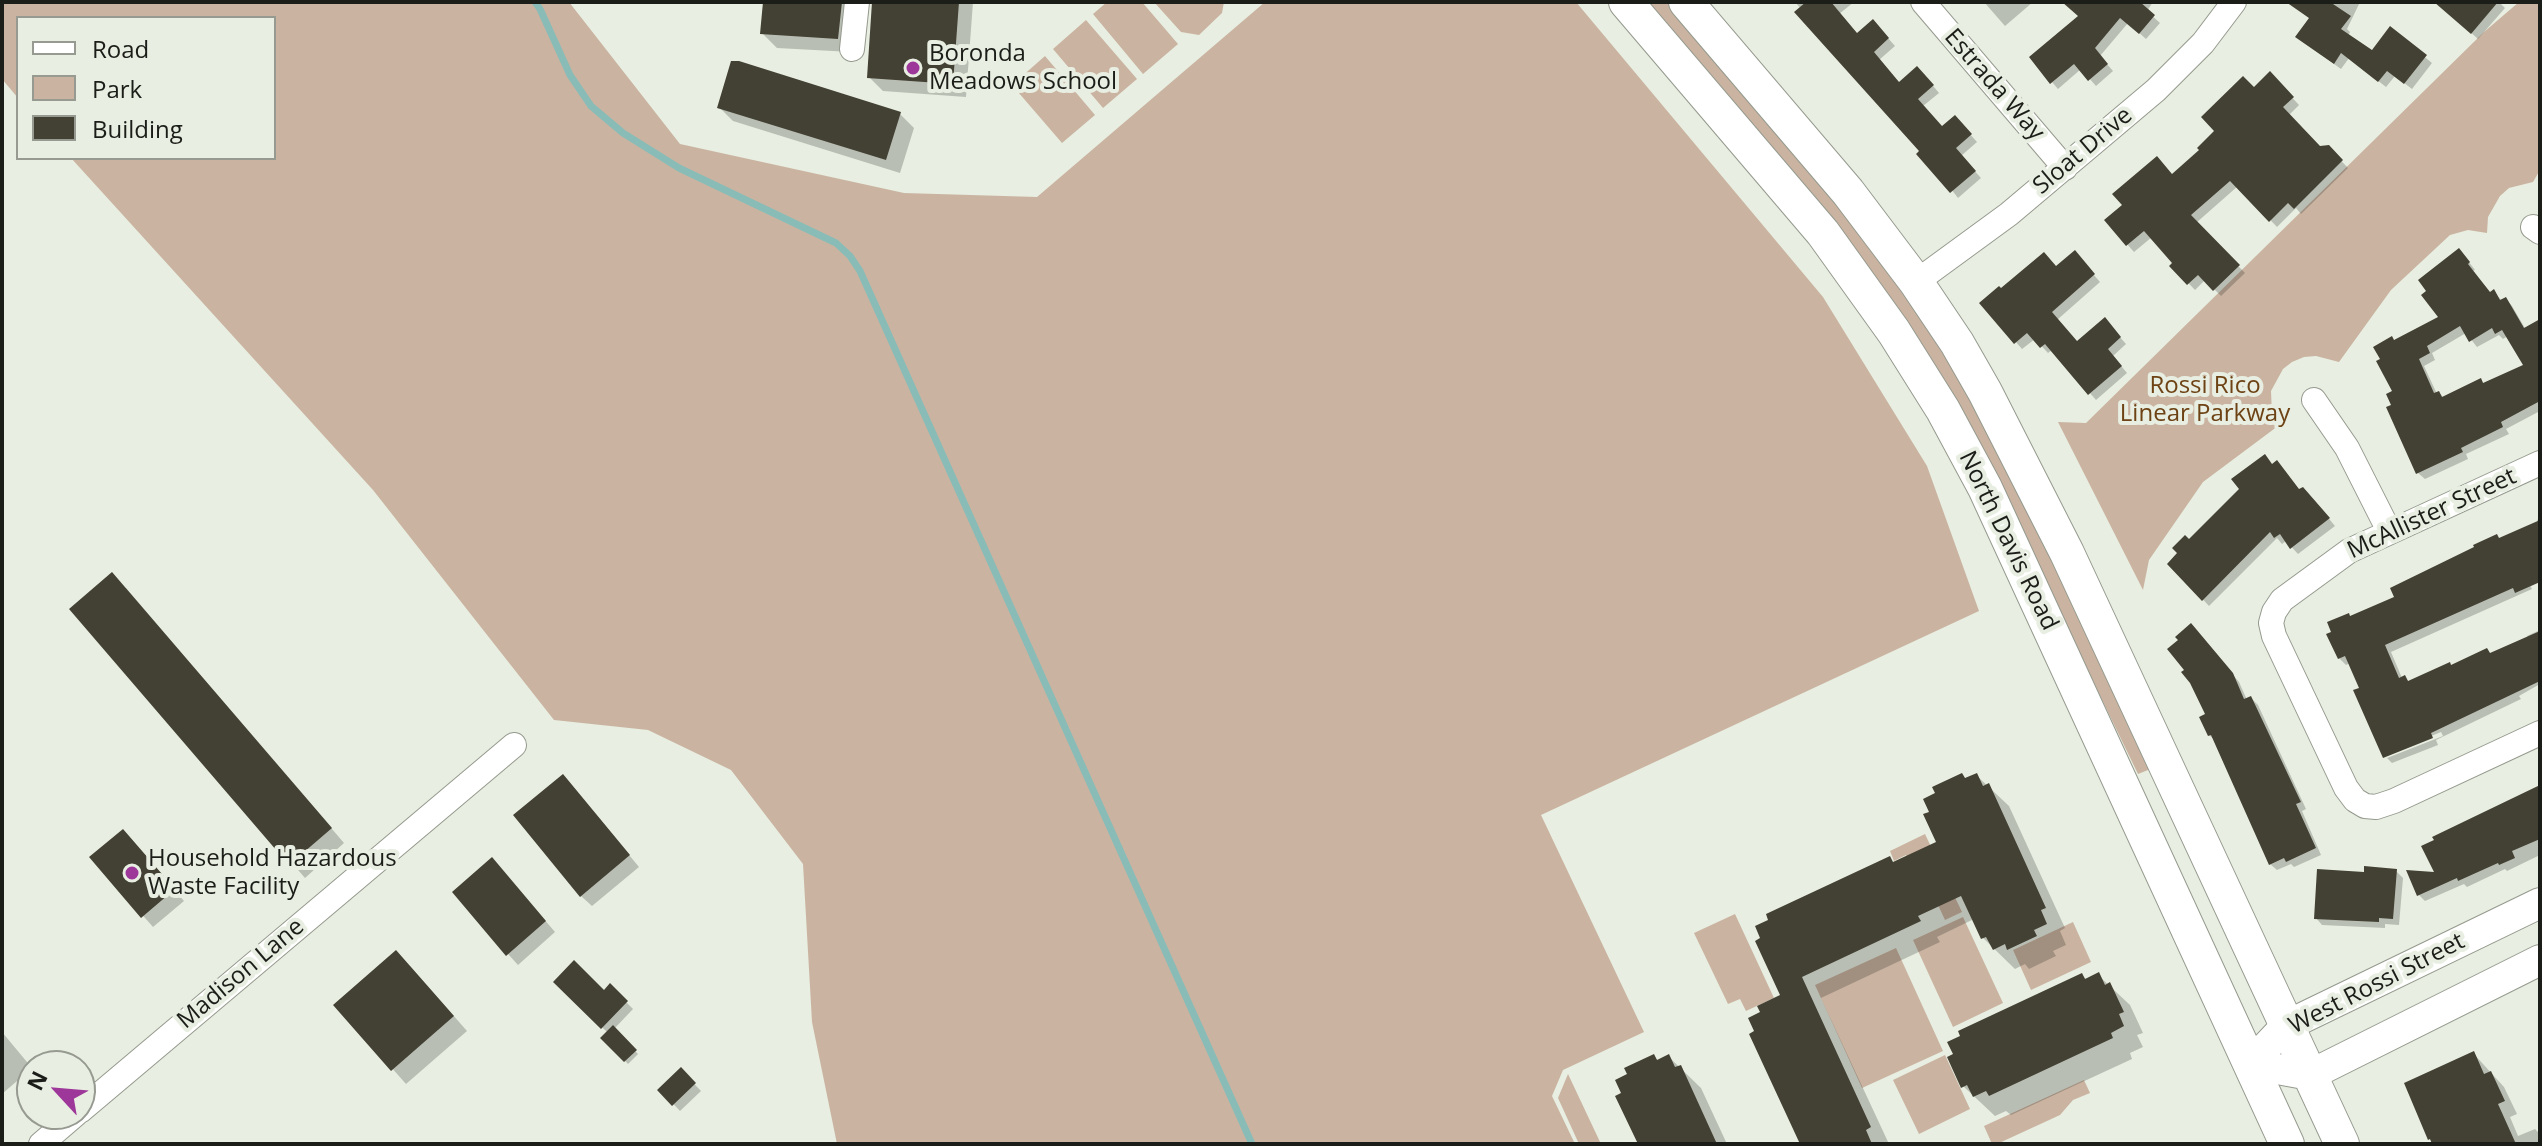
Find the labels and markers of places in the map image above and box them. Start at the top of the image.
place label: Boronda Meadows School [929,40,1117,96]
marker: Boronda Meadows School [904,59,922,77]
place label: Household Hazardous Waste Facility [148,845,397,901]
marker: Household Hazardous Waste Facility [123,864,141,882]

